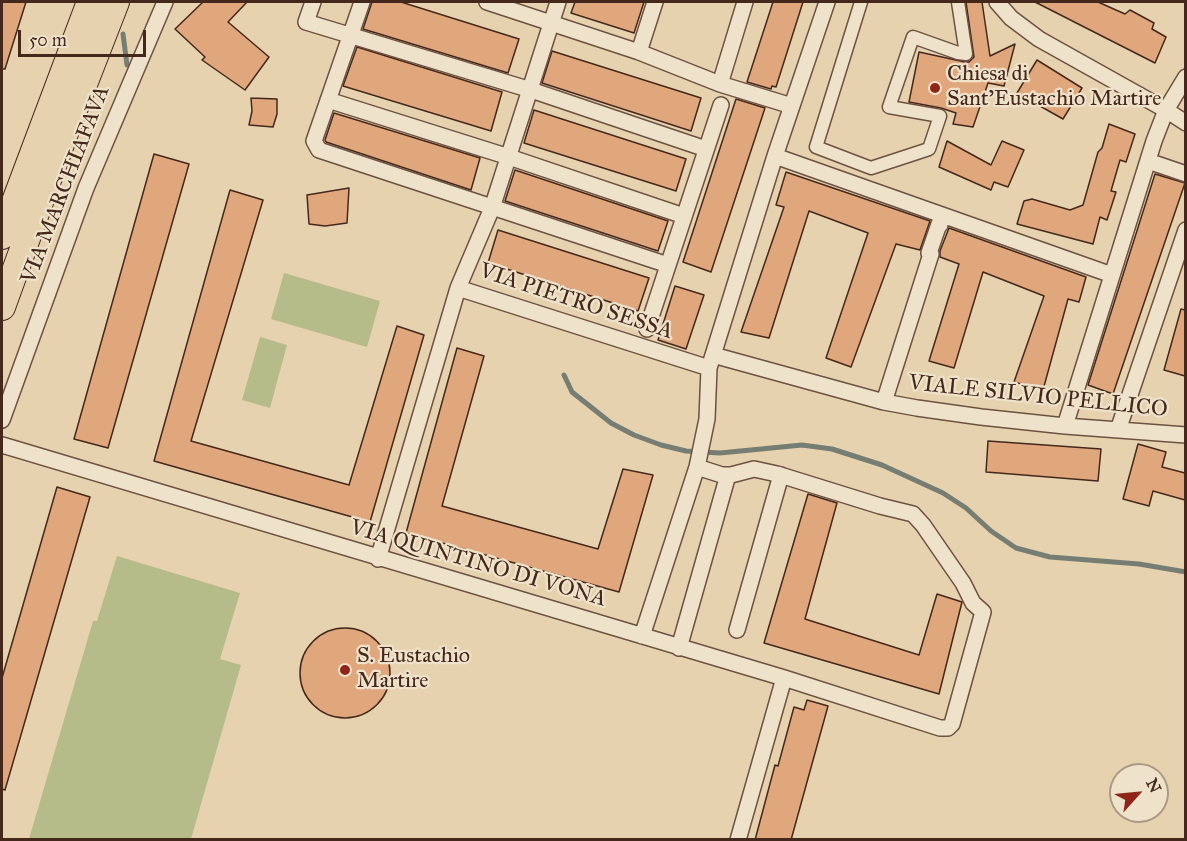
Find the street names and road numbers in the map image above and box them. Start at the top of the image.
street label: VIA MARCHIAFAVA [16,82,116,288]
street label: VIA PIETRO SESSA [476,258,676,346]
street label: VIALE SILVIO PELLICO [907,370,1169,424]
street label: VIA QUINTINO DI VONA [347,515,609,613]

